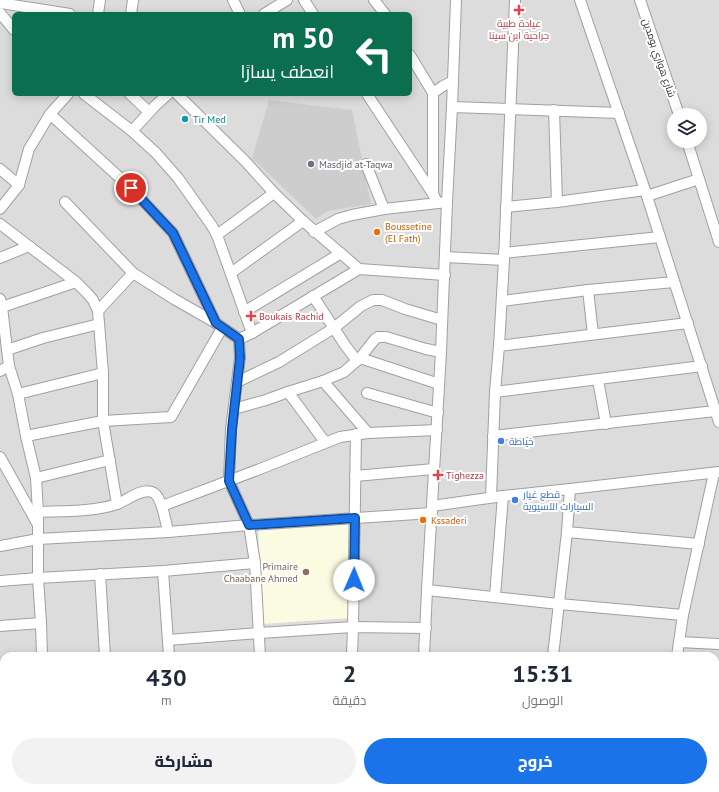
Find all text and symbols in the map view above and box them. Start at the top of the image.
marker: عيادة طبية جراحية ابن سينا [513,4,525,16]
place label: عيادة طبية جراحية ابن سينا [489,17,549,42]
street label: شارع هواري بومدين [638,17,679,100]
text: 50 m [273,19,334,56]
icon: left [348,28,400,80]
text: انعطف يسارًا [240,60,334,83]
map controls [667,108,707,148]
button: layers [667,108,707,148]
place label: Tir Med [193,113,226,126]
marker: Tir Med [180,114,190,124]
place label: Masdjid at-Taqwa [319,158,393,171]
marker: Masdjid at-Taqwa [306,159,316,169]
pin [114,171,148,205]
icon: arrive [120,177,142,199]
place label: Boussetine (El Fath) [385,220,432,245]
marker: Boussetine (El Fath) [372,227,382,237]
place label: Boukais Rachid [259,310,324,323]
marker: Boukais Rachid [246,311,256,321]
place label: خياطة [509,435,534,448]
marker: خياطة [496,436,506,446]
place label: Tighezza [446,469,484,482]
marker: Tighezza [433,470,443,480]
place label: قطع غيار السيارات الآسيوية [522,488,593,513]
marker: قطع غيار السيارات الآسيوية [510,495,520,505]
place label: Kssaderi [431,514,467,527]
marker: Kssaderi [418,515,428,525]
position arrow [333,559,375,601]
place label: Primaire Chaabane Ahmed [224,560,298,585]
marker: Primaire Chaabane Ahmed [301,567,311,577]
text: 2 [343,658,356,689]
text: 15:31 [512,658,573,689]
text: 430 [146,662,187,693]
text: m [161,692,172,709]
text: دقيقة [333,692,366,709]
text: الوصول [522,692,563,709]
button: مشاركة [12,738,356,784]
button: خروج [364,738,707,784]

